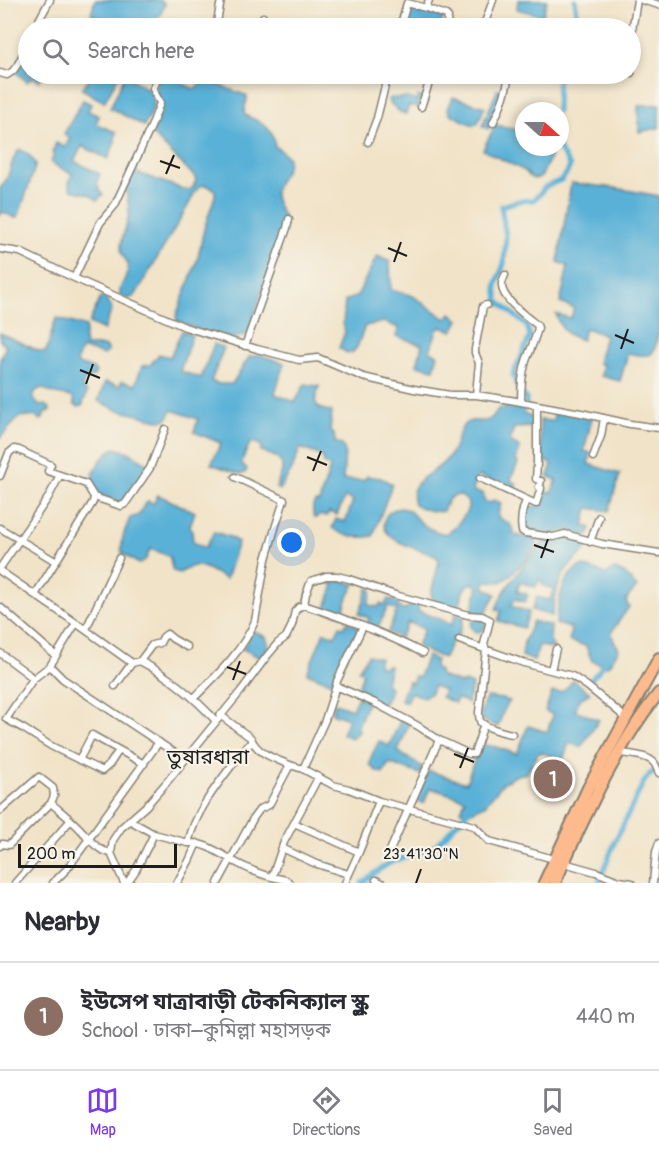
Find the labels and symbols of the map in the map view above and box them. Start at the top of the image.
north arrow [515,102,569,156]
your location [277,528,306,557]
district label: তুষারধারা [166,744,250,771]
pin: 1 [534,756,572,802]
scale bar [18,841,177,868]
text: 23°41'30"N [383,845,459,864]

